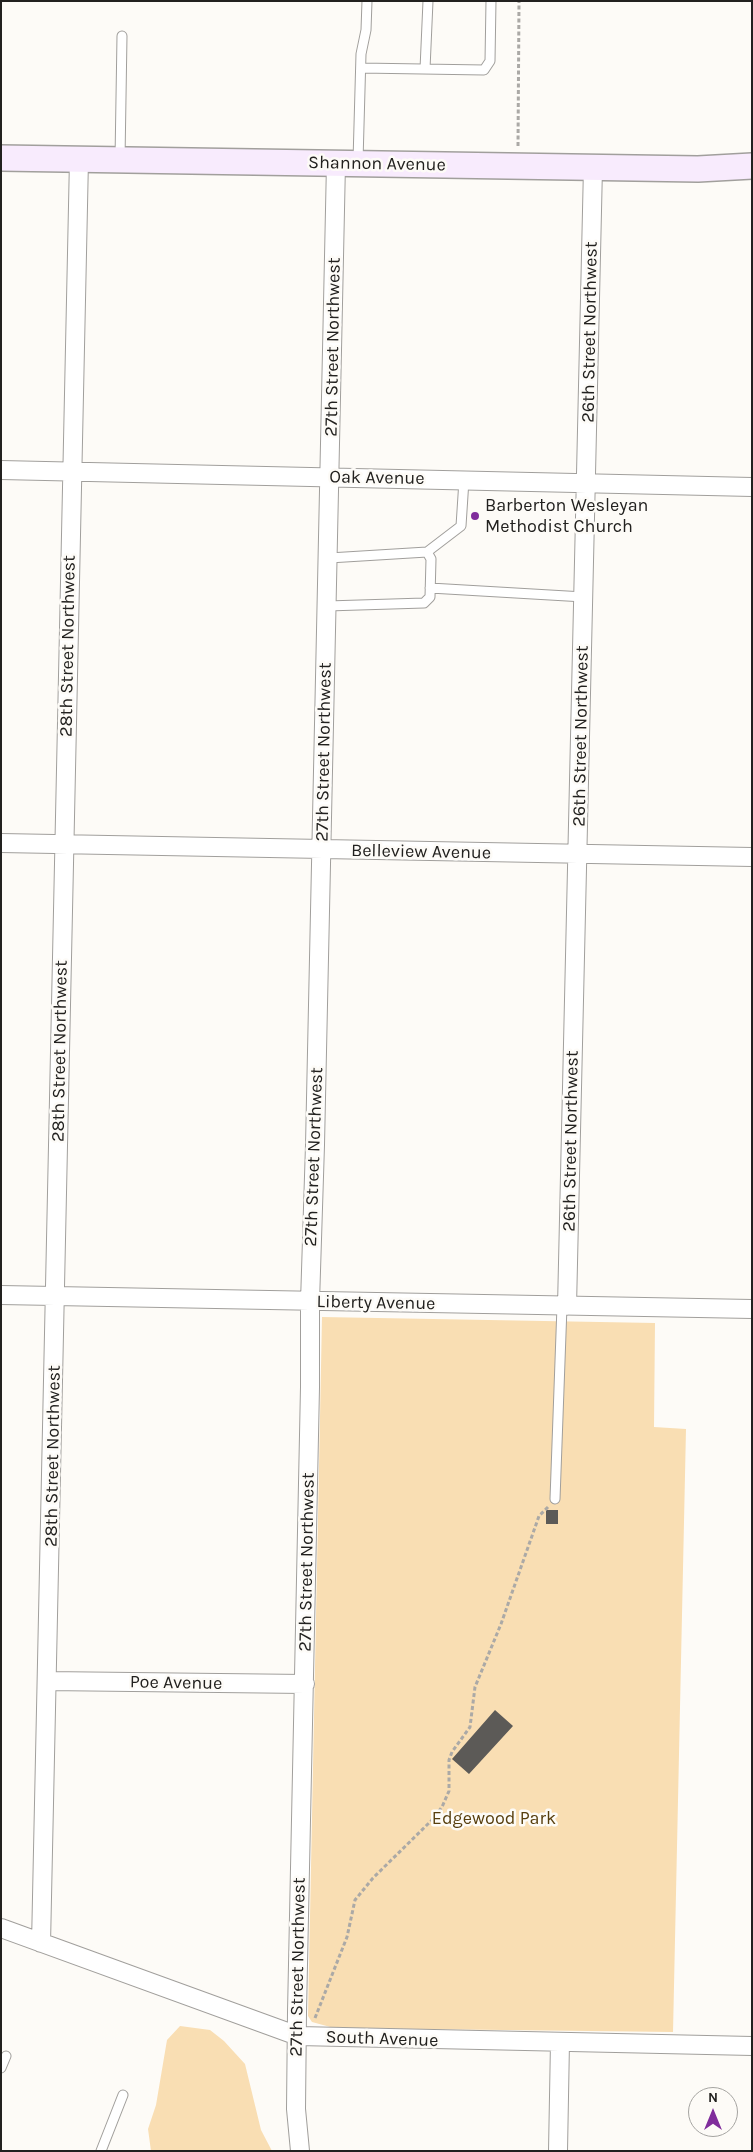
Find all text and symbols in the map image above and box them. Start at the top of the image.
street label: Shannon Avenue [308,152,446,176]
street label: 26th Street Northwest [578,241,602,423]
street label: 27th Street Northwest [321,257,345,437]
street label: Oak Avenue [329,466,425,490]
place label: Barberton Wesleyan Methodist Church [485,495,648,538]
marker: Barberton Wesleyan Methodist Church [469,510,481,522]
street label: 28th Street Northwest [56,555,80,737]
street label: 26th Street Northwest [569,645,593,827]
street label: 27th Street Northwest [312,662,336,842]
street label: Belleview Avenue [351,840,491,864]
street label: 28th Street Northwest [48,960,72,1142]
street label: 26th Street Northwest [559,1050,583,1232]
street label: 27th Street Northwest [300,1067,328,1247]
street label: Liberty Avenue [316,1291,436,1315]
street label: 28th Street Northwest [41,1365,65,1547]
street label: 27th Street Northwest [295,1472,319,1652]
street label: Poe Avenue [130,1671,222,1695]
park label: Edgewood Park [432,1808,556,1830]
street label: 27th Street Northwest [286,1877,310,2057]
street label: South Avenue [325,2026,439,2052]
north arrow [688,2087,738,2137]
text: N [708,2089,718,2106]

